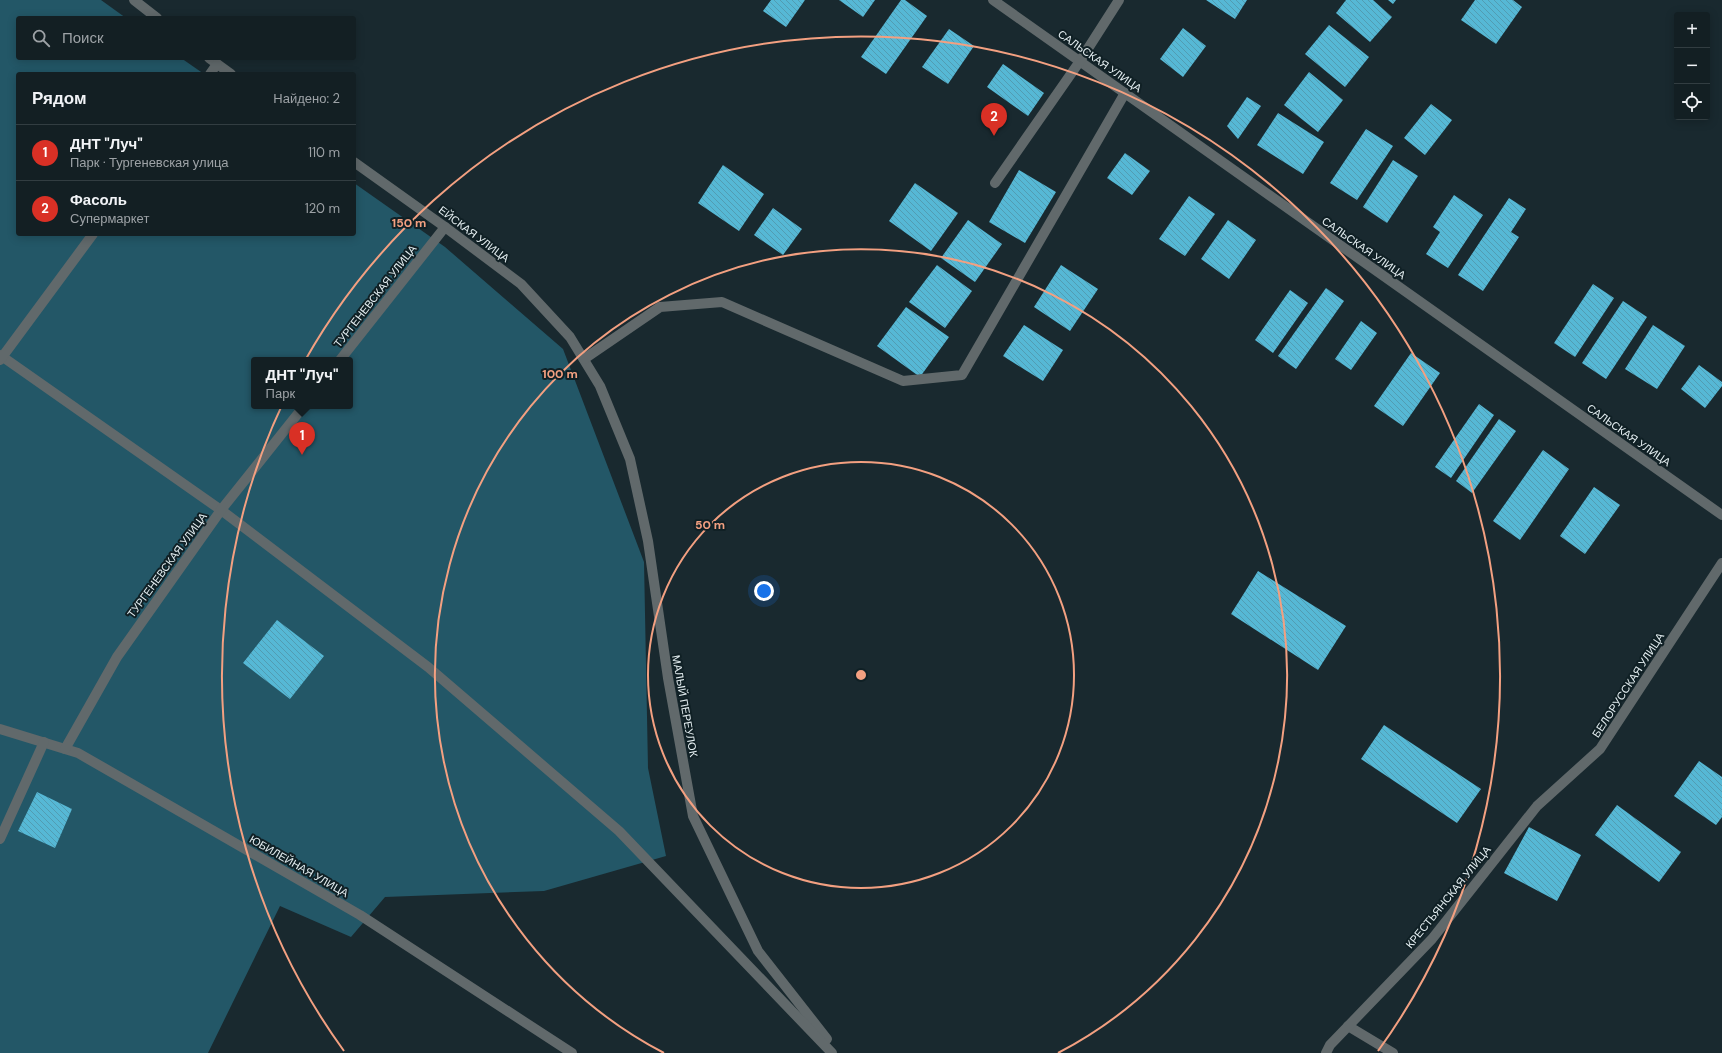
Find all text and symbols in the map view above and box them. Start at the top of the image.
map controls [1674,12,1710,120]
button: + [1674,12,1710,48]
search box [16,16,356,60]
icon: search [30,27,52,49]
street label: САЛЬСКАЯ УЛИЦА [1055,27,1145,96]
text: Поиск [62,28,104,48]
button: − [1674,48,1710,84]
button: locate [1674,84,1710,120]
text: Рядом [32,87,87,109]
text: Найдено: 2 [273,90,340,107]
pin: 2 [981,103,1007,136]
text: ДНТ "Луч" [70,134,143,154]
text: 1 [43,144,47,161]
text: 110 m [308,144,340,161]
text: Парк · Тургеневская улица [70,154,229,171]
text: Фасоль [70,190,127,210]
text: 2 [41,200,49,217]
text: 120 m [305,200,340,217]
street label: ЕЙСКАЯ УЛИЦА [436,203,513,266]
text: Супермаркет [70,210,149,227]
street label: САЛЬСКАЯ УЛИЦА [1319,214,1409,283]
text: 150 m [392,215,426,231]
street label: ТУРГЕНЕВСКАЯ УЛИЦА [331,241,420,350]
popup [251,357,353,409]
text: ДНТ "Луч" [266,365,338,385]
text: 100 m [542,366,578,382]
text: Парк [266,385,295,402]
street label: САЛЬСКАЯ УЛИЦА [1584,401,1674,470]
pin: 1 [289,422,315,455]
street label: ТУРГЕНЕВСКАЯ УЛИЦА [124,509,210,620]
text: 50 m [695,517,725,533]
your location [754,581,774,601]
street label: БЕЛОРУССКАЯ УЛИЦА [1589,629,1667,740]
street label: МАЛЫЙ ПЕРЕУЛОК [669,654,701,759]
centre of rings [854,668,868,682]
street label: ЮБИЛЕЙНАЯ УЛИЦА [247,832,352,900]
street label: КРЕСТЬЯНСКАЯ УЛИЦА [1402,842,1494,951]

